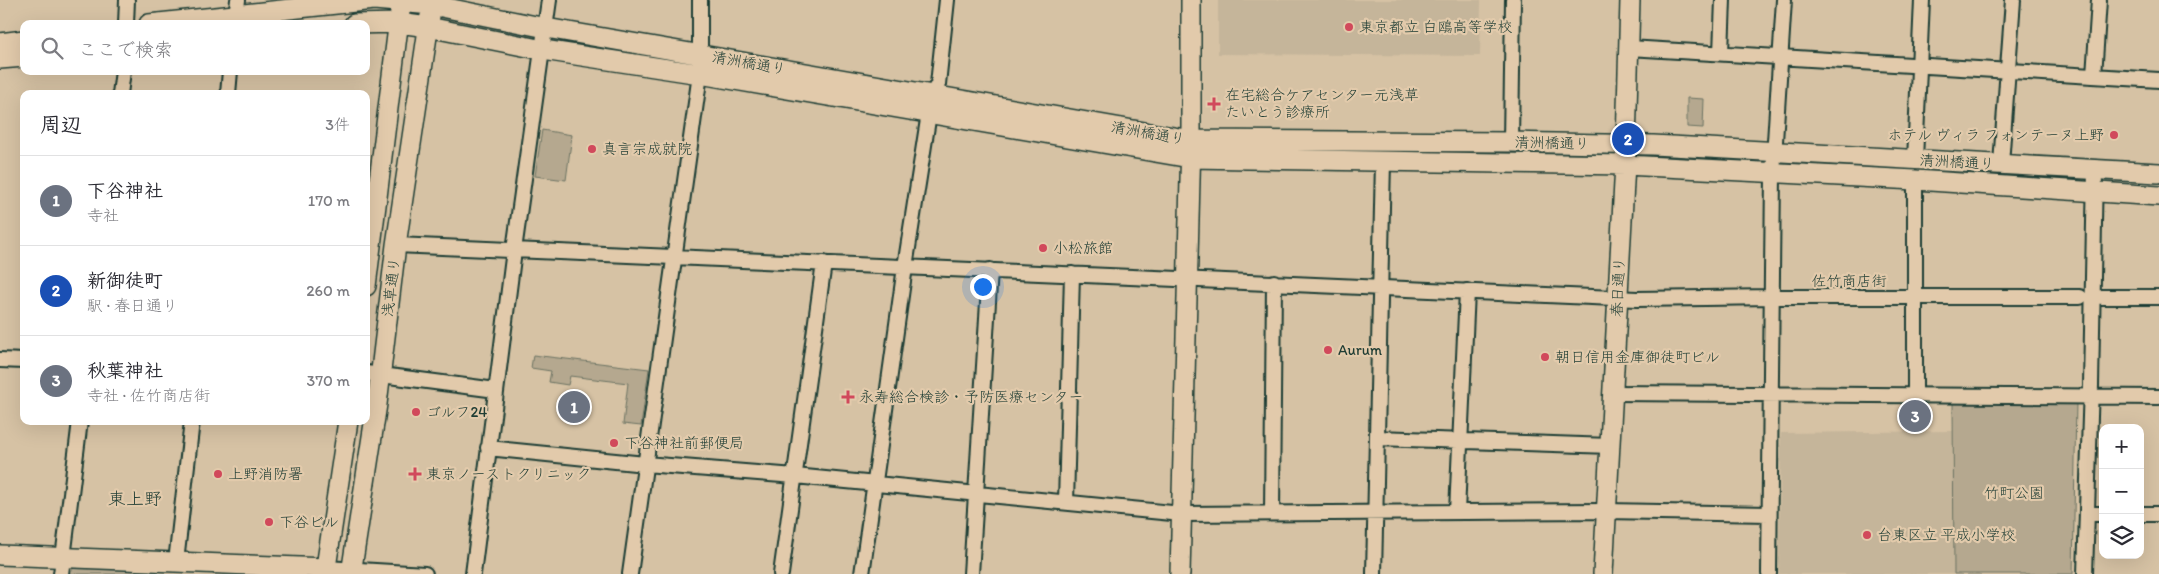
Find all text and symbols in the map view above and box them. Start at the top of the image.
place label: 東京都立 白鴎高等学校 [1359,18,1512,36]
search box [20,20,370,75]
marker: 東京都立 白鴎高等学校 [1343,21,1355,33]
icon: search [38,34,66,62]
text: ここで検索 [78,38,173,61]
street label: 清洲橋通り [710,48,788,78]
place label: 在宅総合ケアセンター元浅草 たいとう診療所 [1225,86,1419,121]
marker: 在宅総合ケアセンター元浅草 たいとう診療所 [1207,97,1221,111]
text: 周辺 [40,112,82,137]
text: 3件 [325,115,350,134]
street label: 清洲橋通り [1109,118,1187,148]
pin: 2 [1612,120,1644,158]
place label: ホテル ヴィラ フォンテーヌ上野 [1888,126,2104,144]
marker: ホテル ヴィラ フォンテーヌ上野 [2108,129,2120,141]
street label: 清洲橋通り [1514,133,1590,153]
place label: 真言宗成就院 [602,140,692,158]
marker: 真言宗成就院 [586,143,598,155]
street label: 清洲橋通り [1919,151,1995,173]
text: 下谷神社 [87,179,163,202]
text: 1 [52,191,60,210]
text: 170 m [308,191,350,210]
text: 寺社 [87,206,119,225]
place label: 小松旅館 [1053,239,1113,257]
marker: 小松旅館 [1037,242,1049,254]
street label: 浅草通り [378,256,404,318]
street label: 春日通り [1607,257,1629,317]
text: 新御徒町 [87,269,163,292]
street label: 佐竹商店街 [1811,272,1887,290]
your location [970,274,996,300]
text: 2 [52,281,60,300]
text: 260 m [306,281,350,300]
text: 駅 · 春日通り [87,296,178,315]
place label: Aurum [1338,341,1382,359]
marker: Aurum [1322,344,1334,356]
place label: 朝日信用金庫御徒町ビル [1555,348,1720,366]
marker: 朝日信用金庫御徒町ビル [1539,351,1551,363]
text: 秋葉神社 [87,359,163,382]
text: 3 [52,371,60,390]
text: 370 m [306,371,350,390]
text: 寺社 · 佐竹商店街 [87,386,210,405]
pin: 1 [558,388,590,426]
place label: 永寿総合検診・予防医療センター [859,388,1083,406]
marker: 永寿総合検診・予防医療センター [841,390,855,404]
pin: 3 [1899,397,1931,435]
place label: ゴルフ24 [426,403,487,421]
marker: ゴルフ24 [410,406,422,418]
map controls [2099,424,2144,559]
button: + [2099,424,2144,469]
place label: 下谷神社前郵便局 [624,434,744,452]
marker: 下谷神社前郵便局 [608,437,620,449]
place label: 上野消防署 [228,465,303,483]
place label: 東京ノーストクリニック [426,465,591,483]
marker: 東京ノーストクリニック [408,467,422,481]
marker: 上野消防署 [212,468,224,480]
button: − [2099,469,2144,514]
park label: 竹町公園 [1984,484,2044,502]
district label: 東上野 [108,488,162,510]
place label: 下谷ビル [279,513,339,531]
button: layers [2099,514,2144,559]
marker: 下谷ビル [263,516,275,528]
place label: 台東区立 平成小学校 [1877,526,2015,544]
marker: 台東区立 平成小学校 [1861,529,1873,541]

